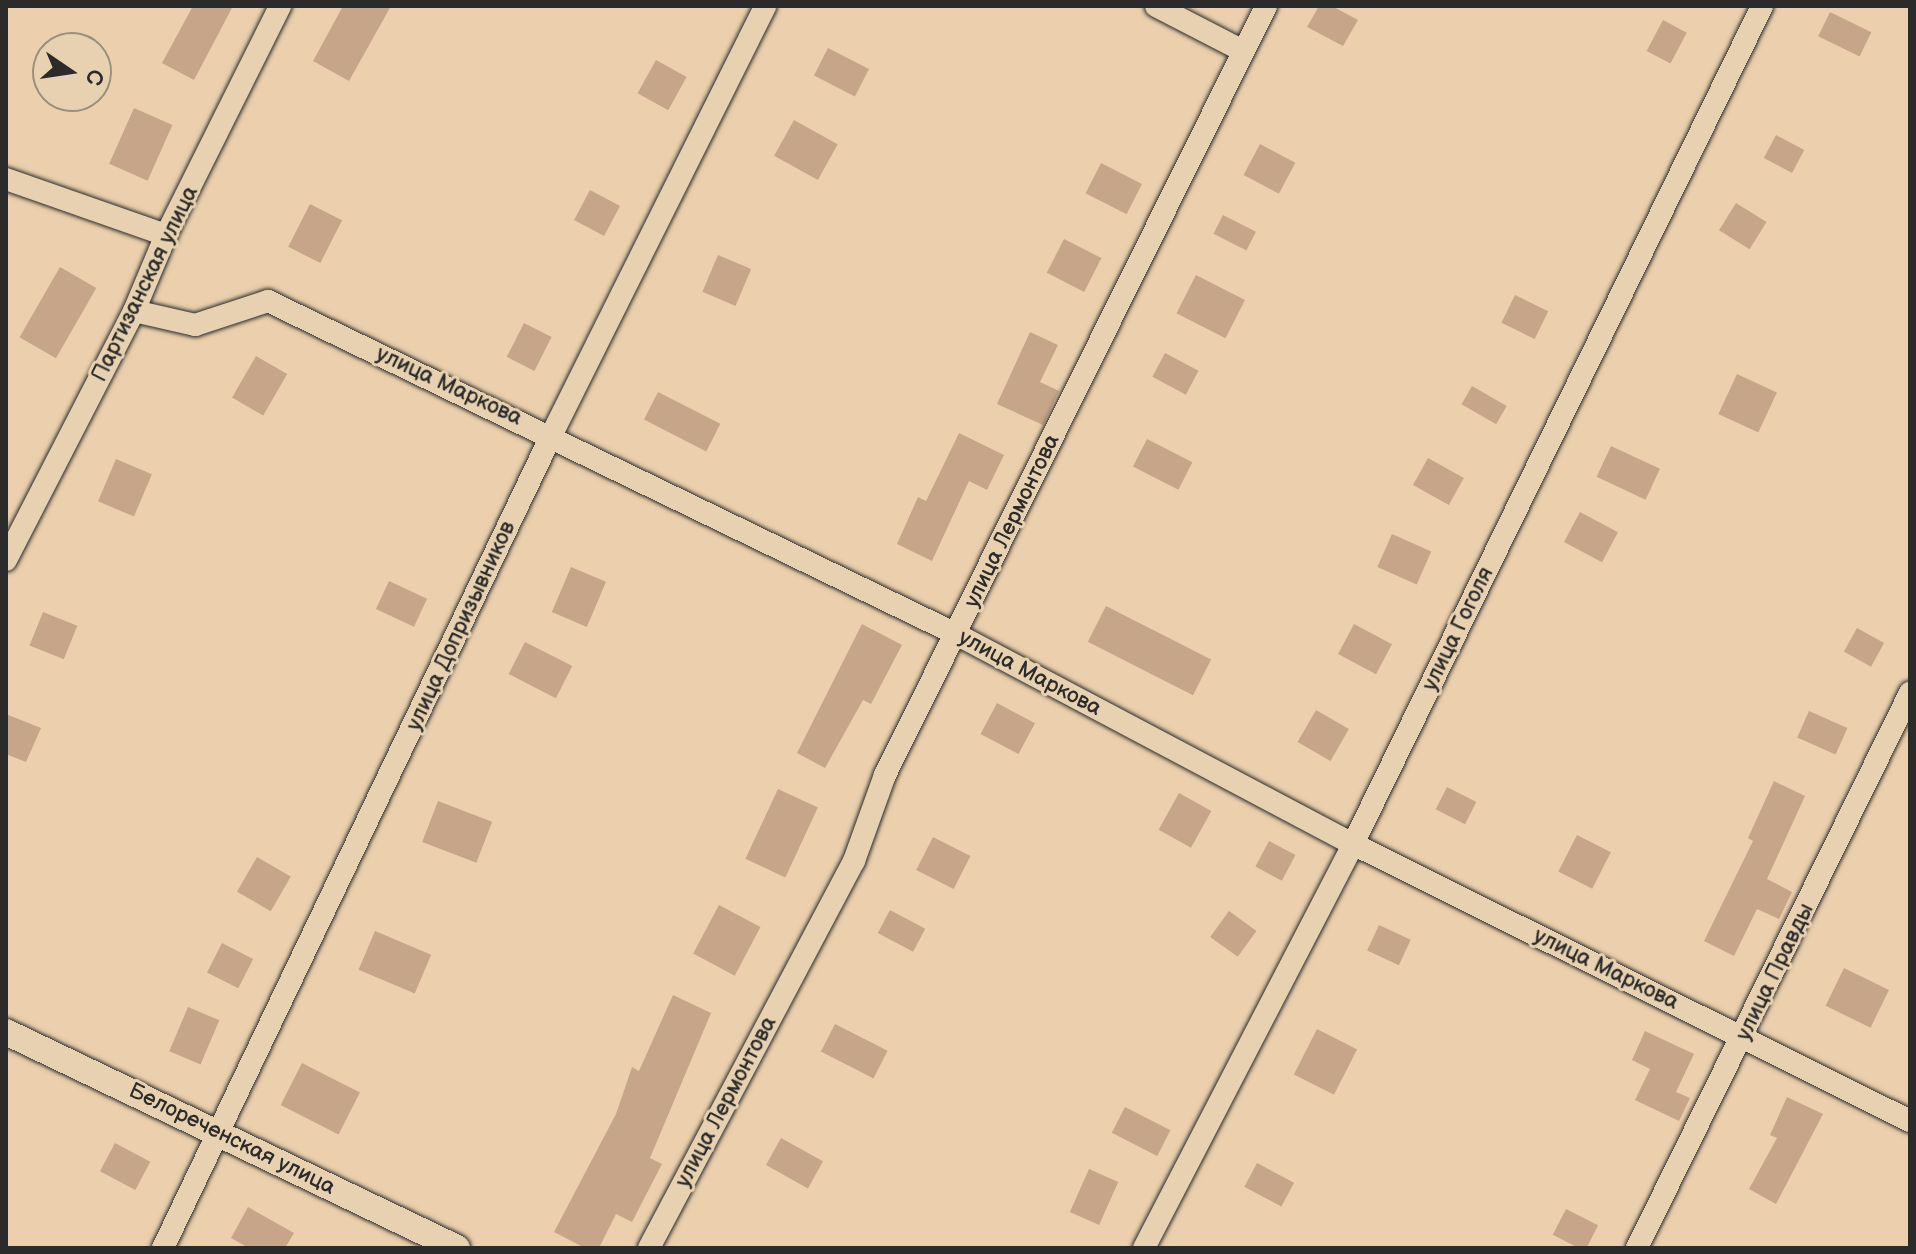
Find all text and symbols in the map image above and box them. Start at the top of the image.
north arrow [32,32,112,112]
text: С [79,67,109,88]
street label: Партизанская улица [86,182,204,386]
street label: улица Маркова [372,341,526,431]
street label: улица Лермонтова [959,430,1065,612]
street label: улица Допризывников [401,517,521,735]
street label: улица Гоголя [1417,563,1499,695]
street label: улица Маркова [954,624,1106,722]
street label: улица Правды [1730,899,1820,1045]
street label: улица Маркова [1529,923,1683,1015]
street label: улица Лермонтова [670,1012,782,1192]
street label: Белореченская улица [124,1078,340,1200]

